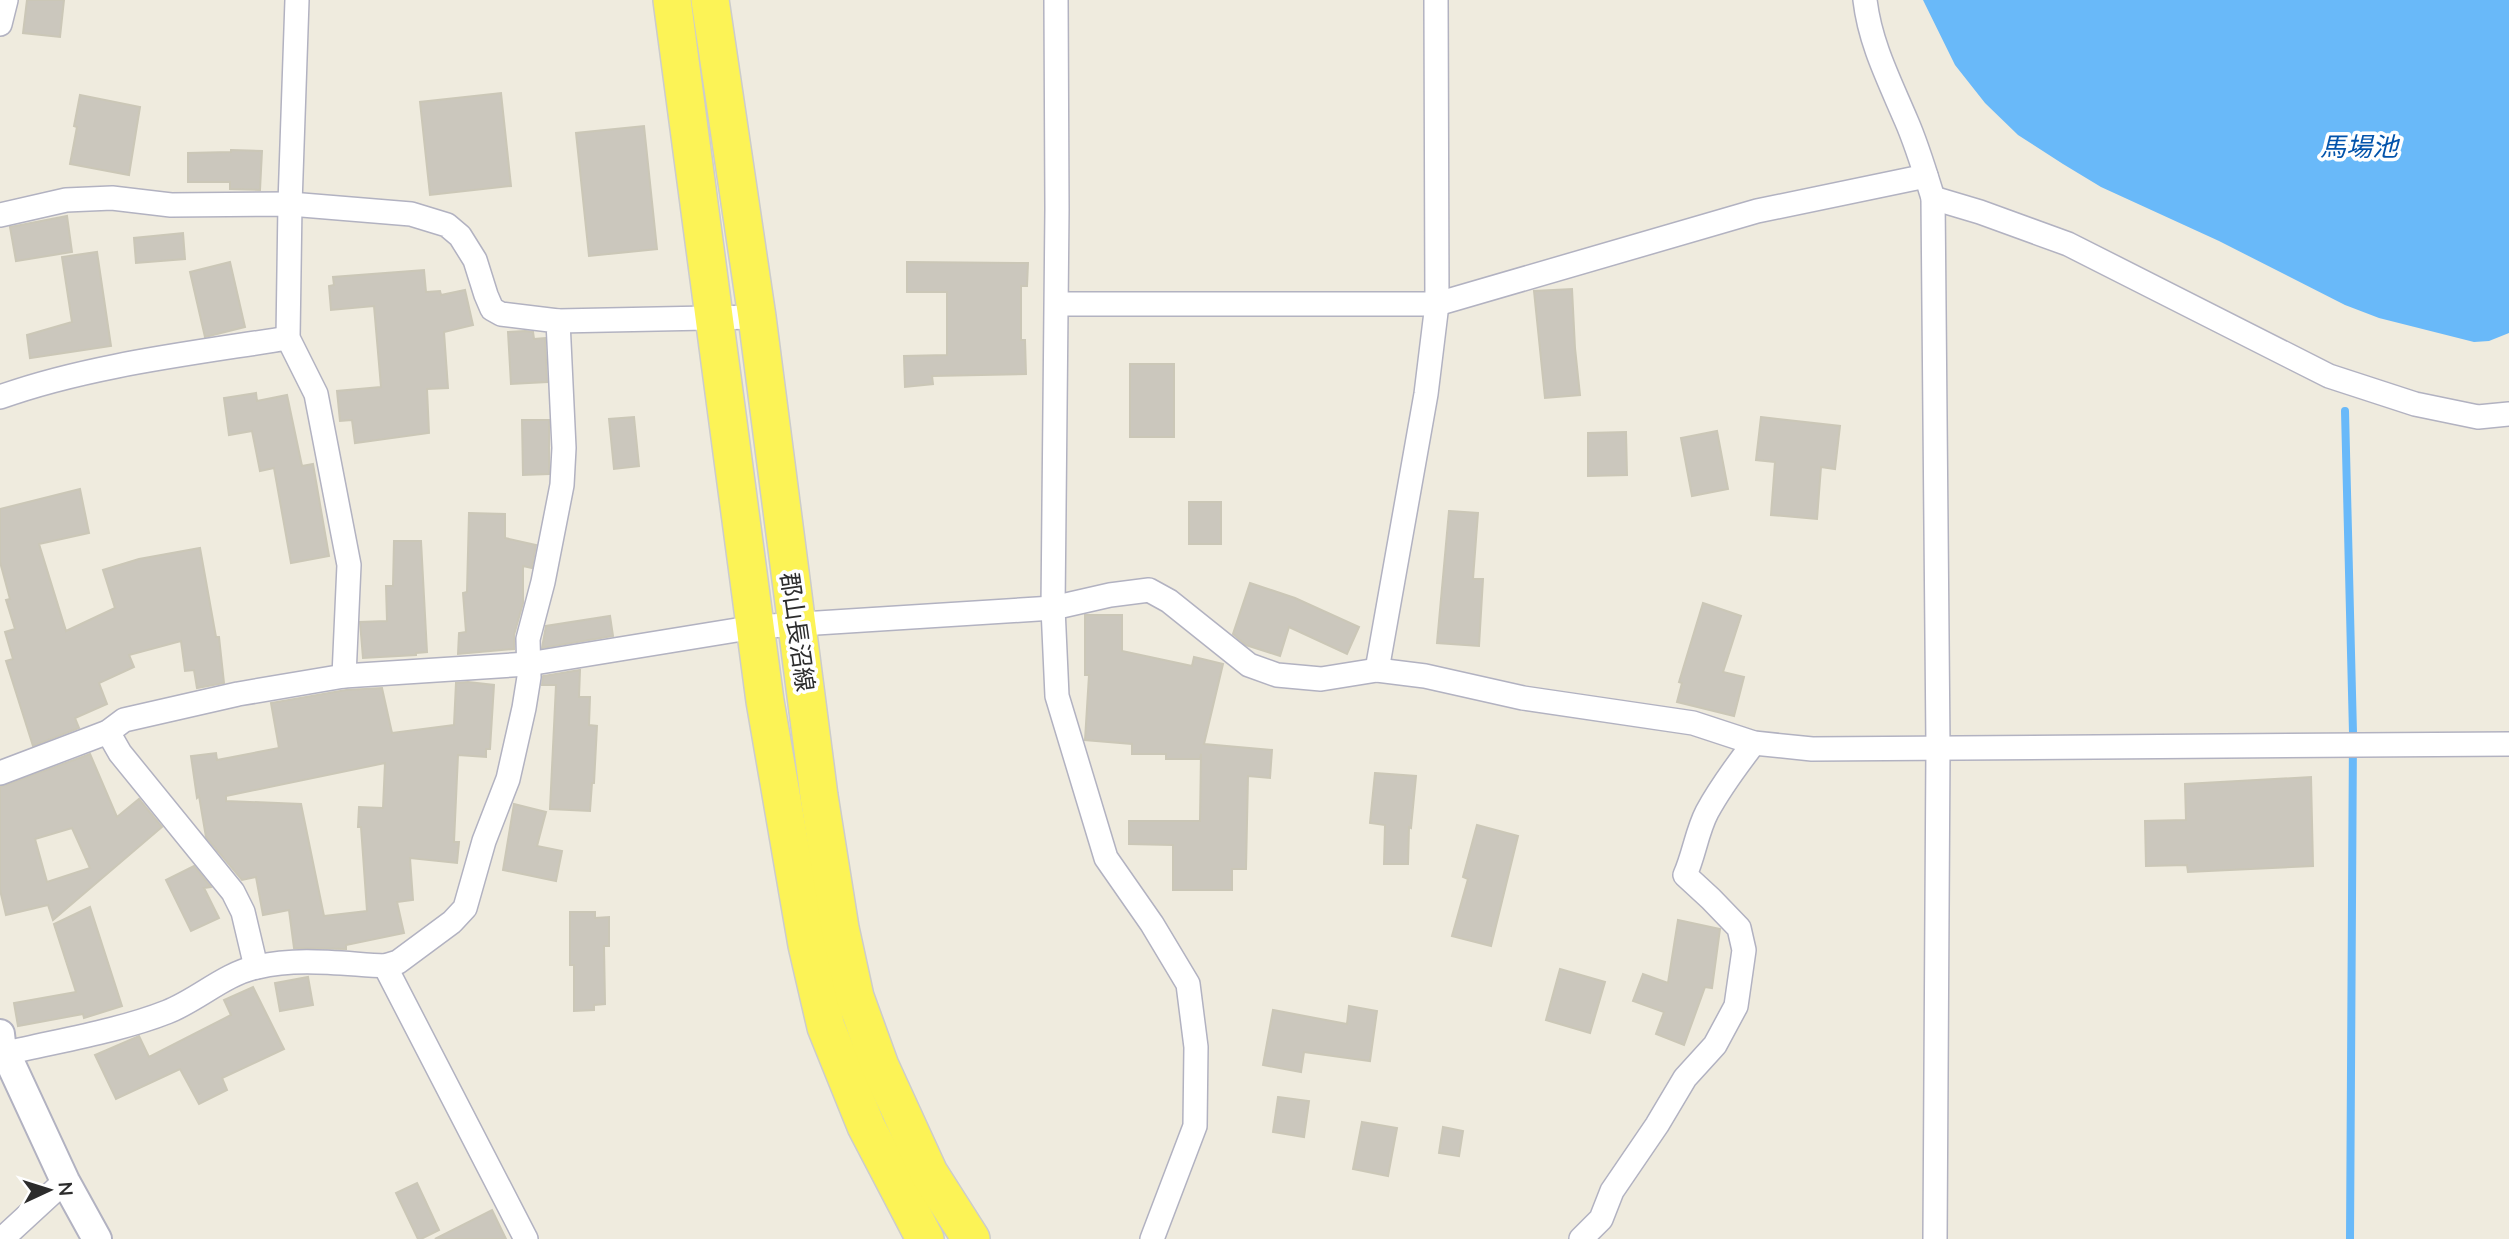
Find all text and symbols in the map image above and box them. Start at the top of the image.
water label: 馬場池 [2320,130,2401,165]
street label: 郡山長沼線 [773,570,821,694]
north arrow [14,1155,84,1225]
text: N [51,1181,78,1197]

